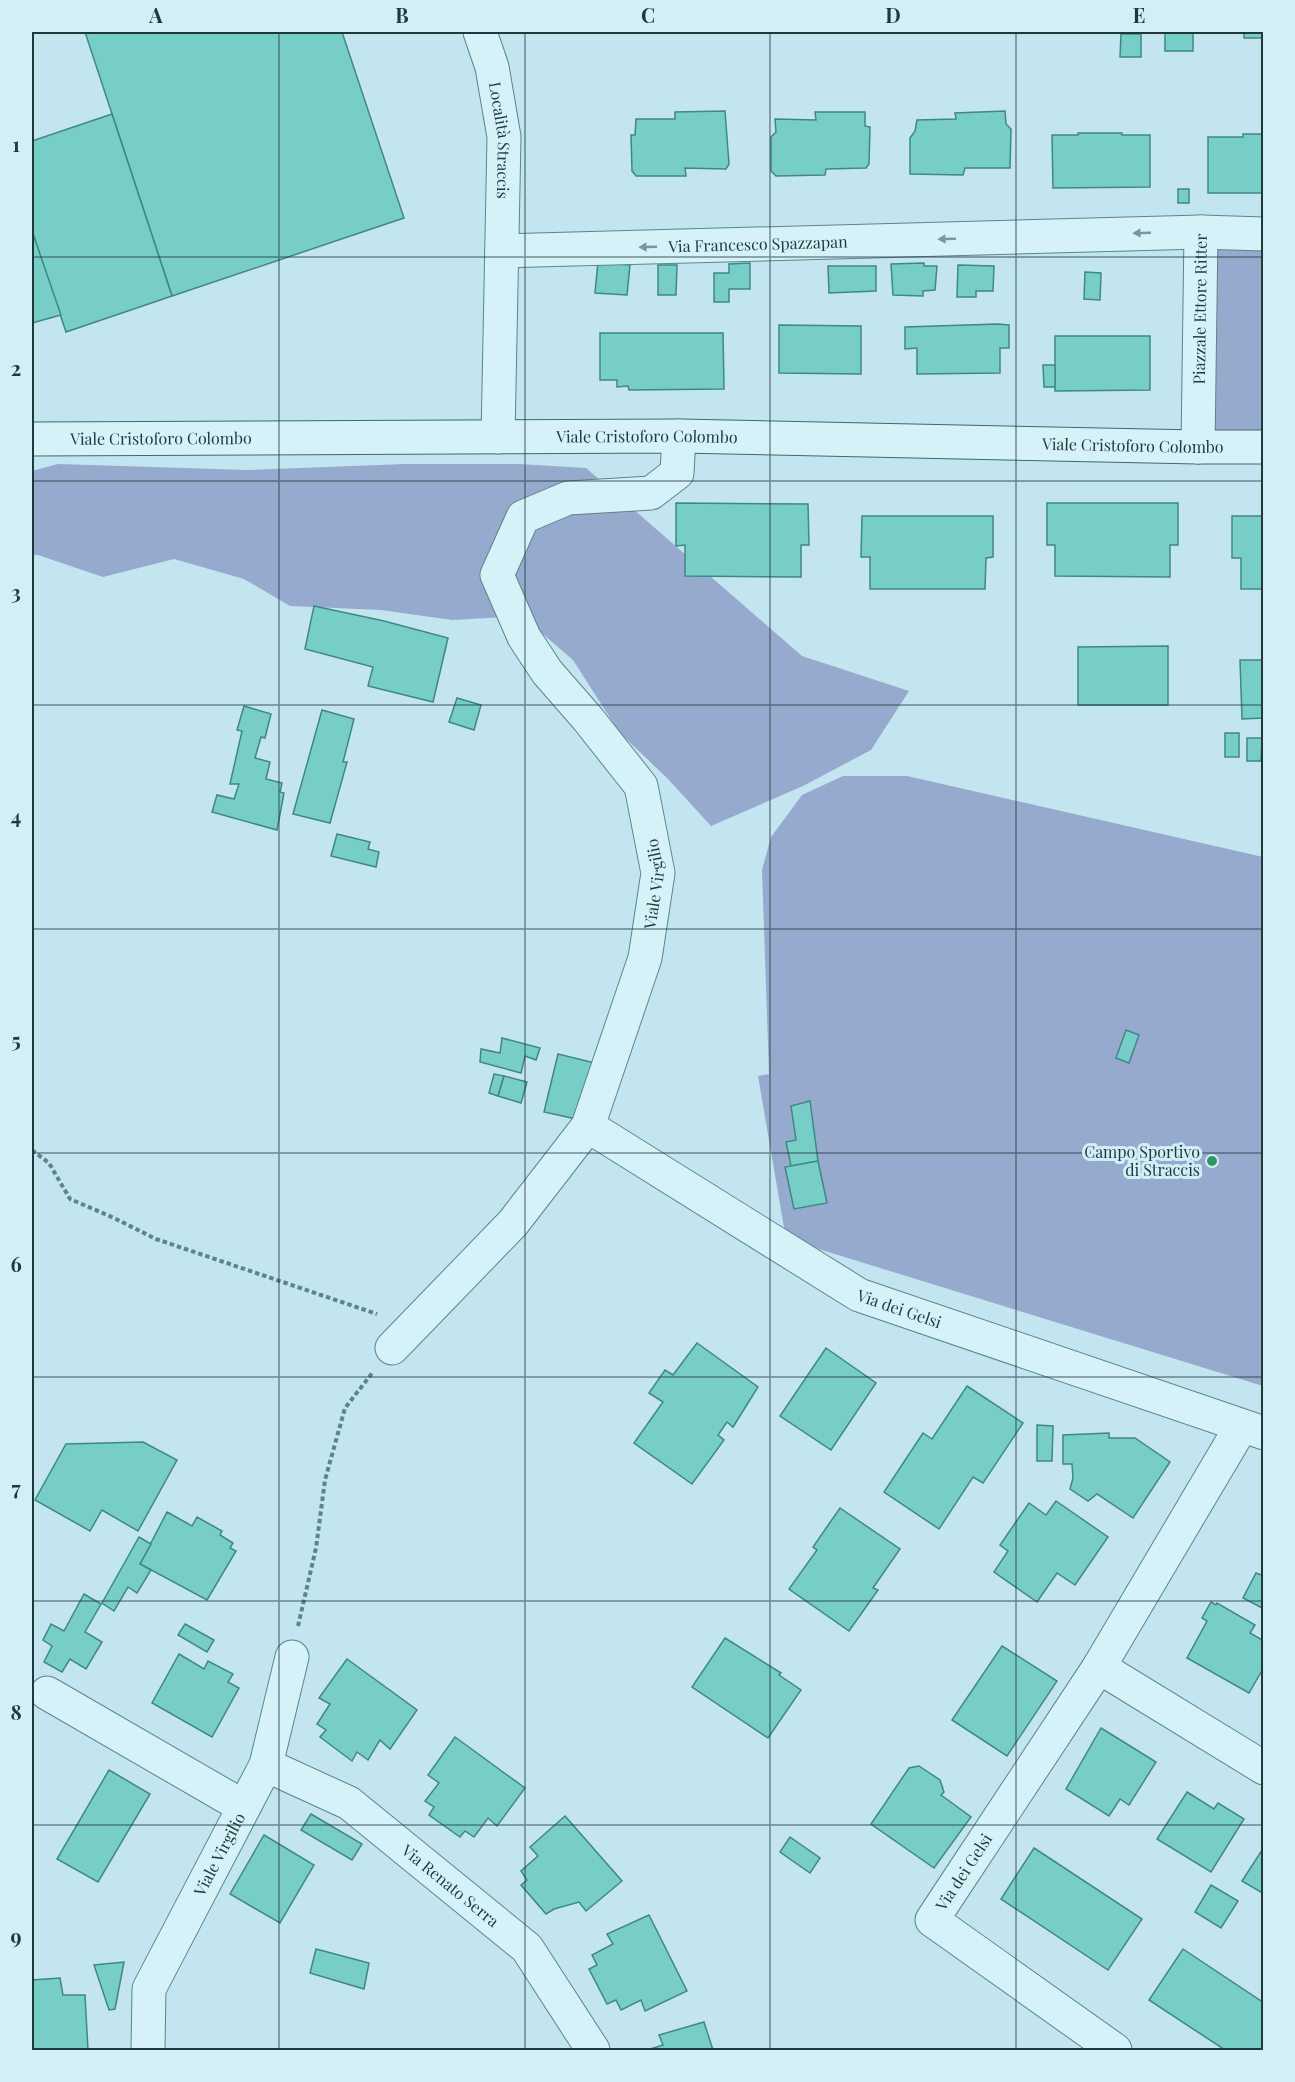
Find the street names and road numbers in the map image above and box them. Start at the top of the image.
street label: Località Straccis [485,80,515,199]
street label: Via Francesco Spazzapan [667,231,848,257]
street label: Piazzale Ettore Ritter [1188,233,1211,385]
street label: Viale Cristoforo Colombo [555,425,738,447]
street label: Viale Cristoforo Colombo [69,427,252,449]
street label: Viale Cristoforo Colombo [1041,433,1224,457]
street label: Viale Virgilio [638,837,668,931]
street label: Via dei Gelsi [854,1284,945,1332]
street label: Viale Virgilio [188,1809,249,1900]
street label: Via dei Gelsi [930,1829,996,1915]
street label: Via Renato Serra [397,1839,504,1931]

